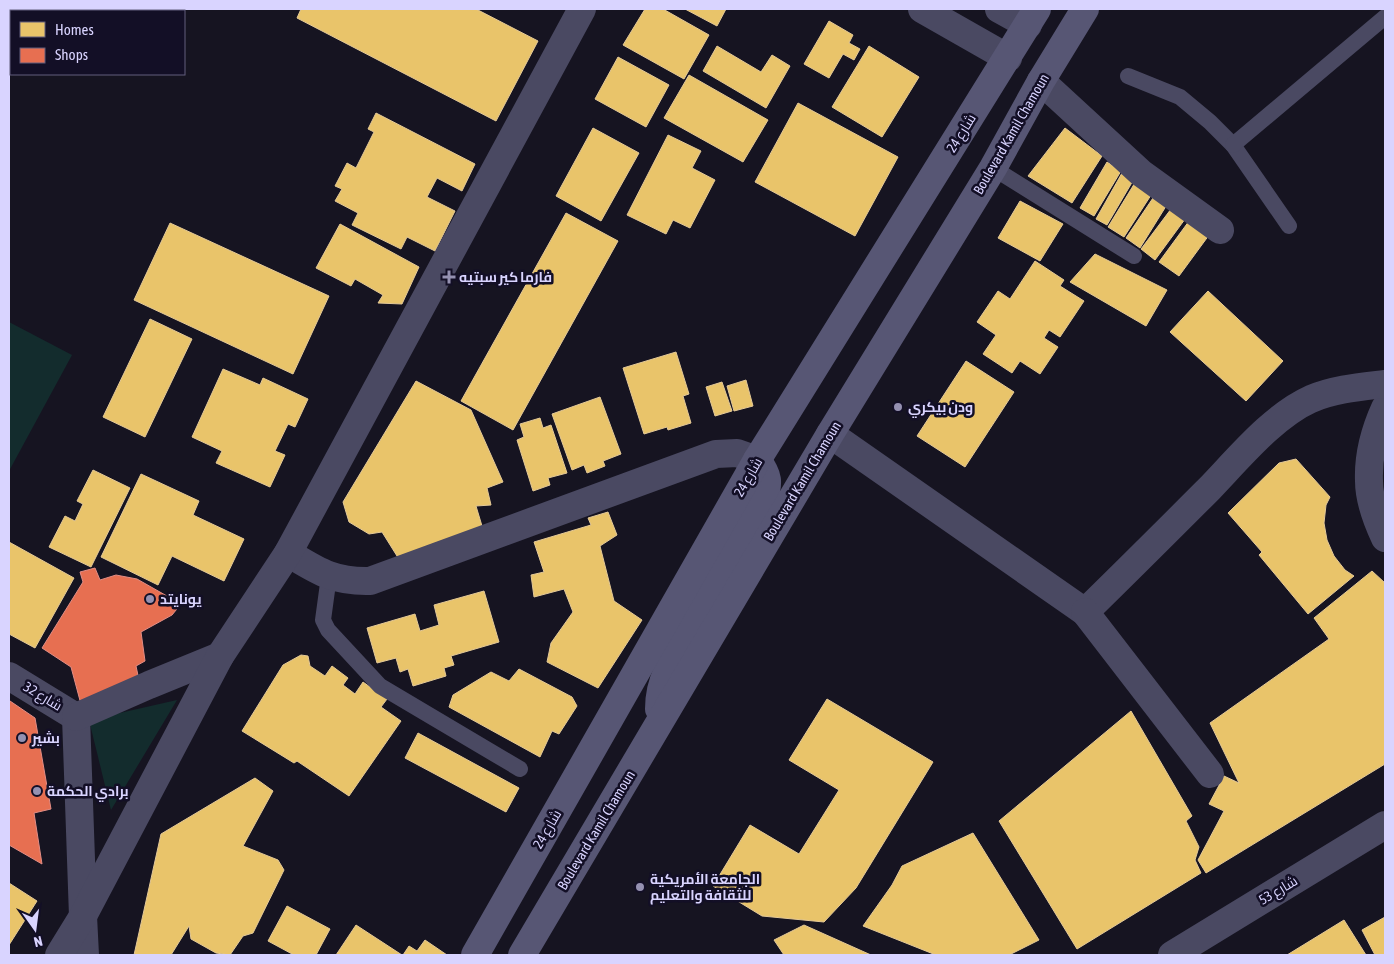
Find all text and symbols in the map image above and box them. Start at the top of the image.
legend [10,10,185,75]
text: Homes [55,21,94,38]
text: Shops [55,46,88,63]
street label: Boulevard Kamil Chamoun [970,71,1052,197]
street label: شارع 24 [943,111,980,156]
place label: فارما كير سبتيه [459,269,552,286]
marker: فارما كير سبتيه [443,271,455,283]
place label: ودن بيكري [908,399,973,418]
marker: ودن بيكري [892,401,904,413]
street label: Boulevard Kamil Chamoun [760,418,844,544]
street label: شارع 24 [731,455,766,500]
place label: يونايتد [160,591,202,608]
marker: يونايتد [144,593,156,605]
street label: شارع 32 [20,678,65,715]
place label: بشير [31,730,60,747]
marker: بشير [16,732,28,744]
street label: Boulevard Kamil Chamoun [554,767,638,893]
place label: برادي الحكمة [47,783,129,802]
marker: برادي الحكمة [31,785,43,797]
street label: شارع 24 [530,807,565,852]
place label: الجامعة الأمريكية للثقافة والتعليم [650,871,760,905]
street label: شارع 53 [1256,872,1301,909]
marker: الجامعة الأمريكية للثقافة والتعليم [634,881,646,893]
north arrow [10,904,60,954]
text: N [32,933,44,950]

